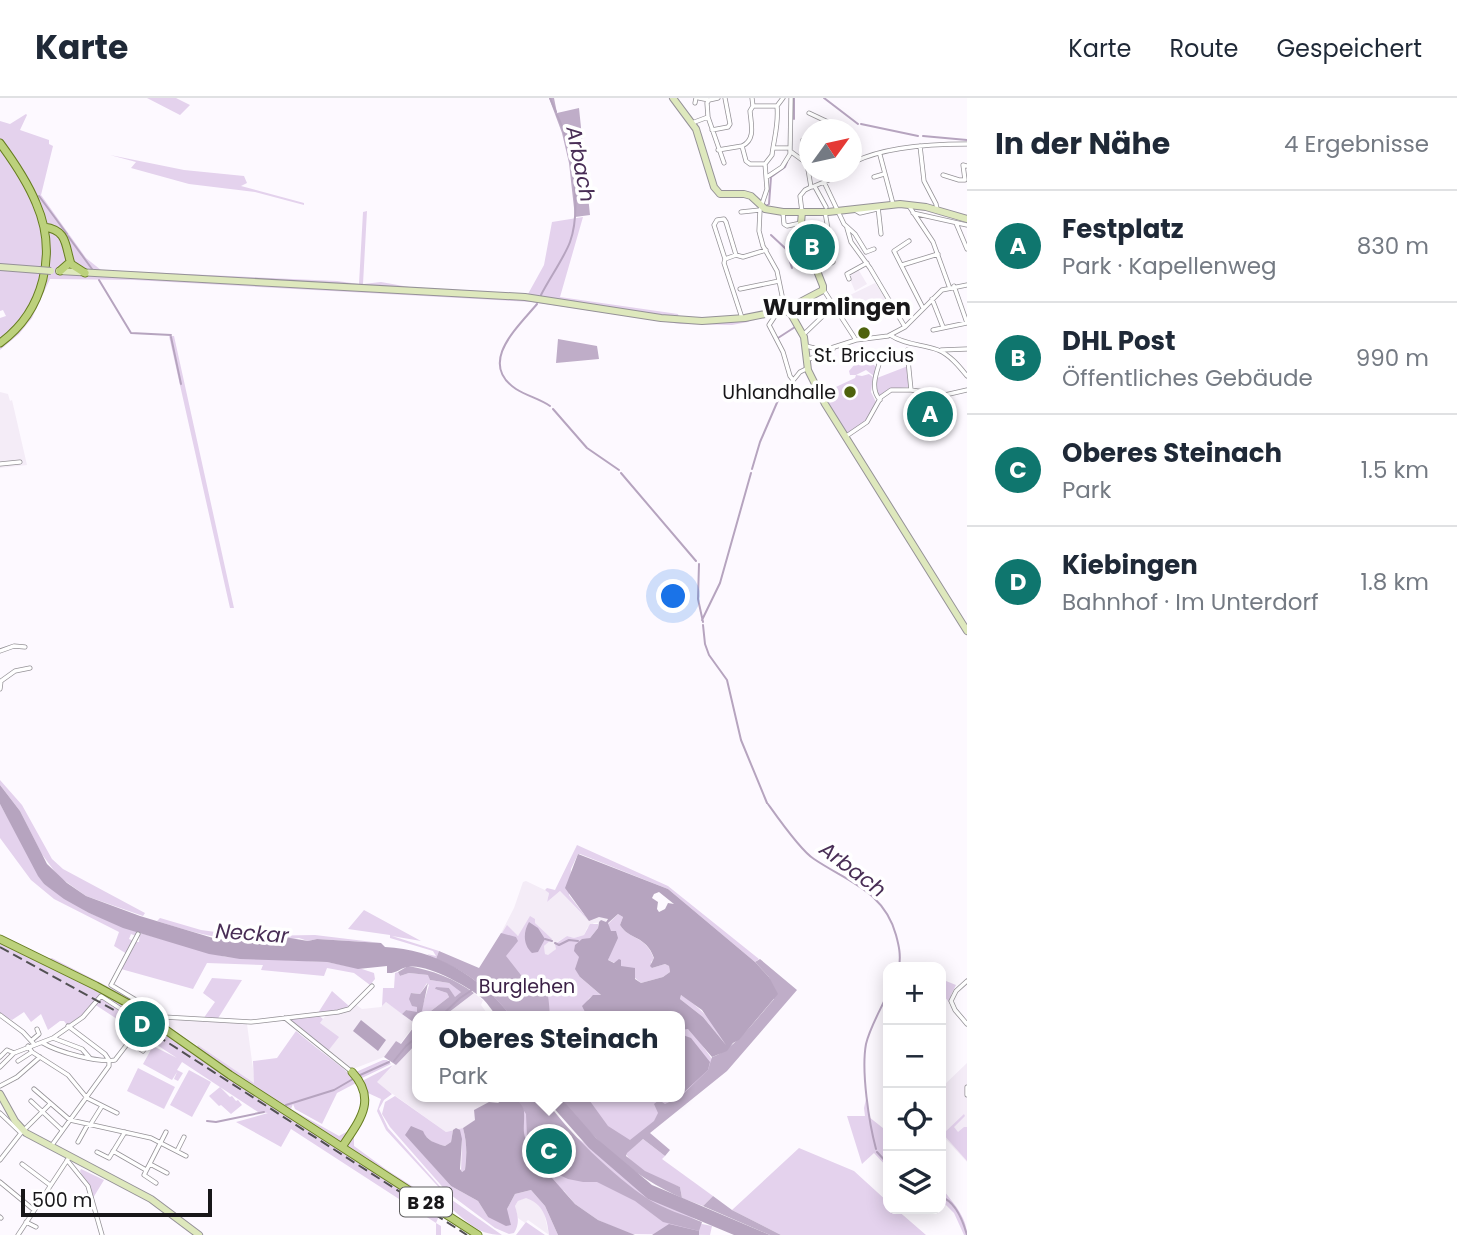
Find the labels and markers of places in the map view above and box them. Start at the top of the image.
pin: B [789,221,835,273]
marker: St. Briccius [856,325,872,341]
place label: St. Briccius [814,342,914,369]
place label: Uhlandhalle [722,379,836,406]
marker: Uhlandhalle [842,384,858,400]
pin: A [907,388,953,440]
pin: D [119,998,165,1050]
pin: C [526,1125,572,1177]

